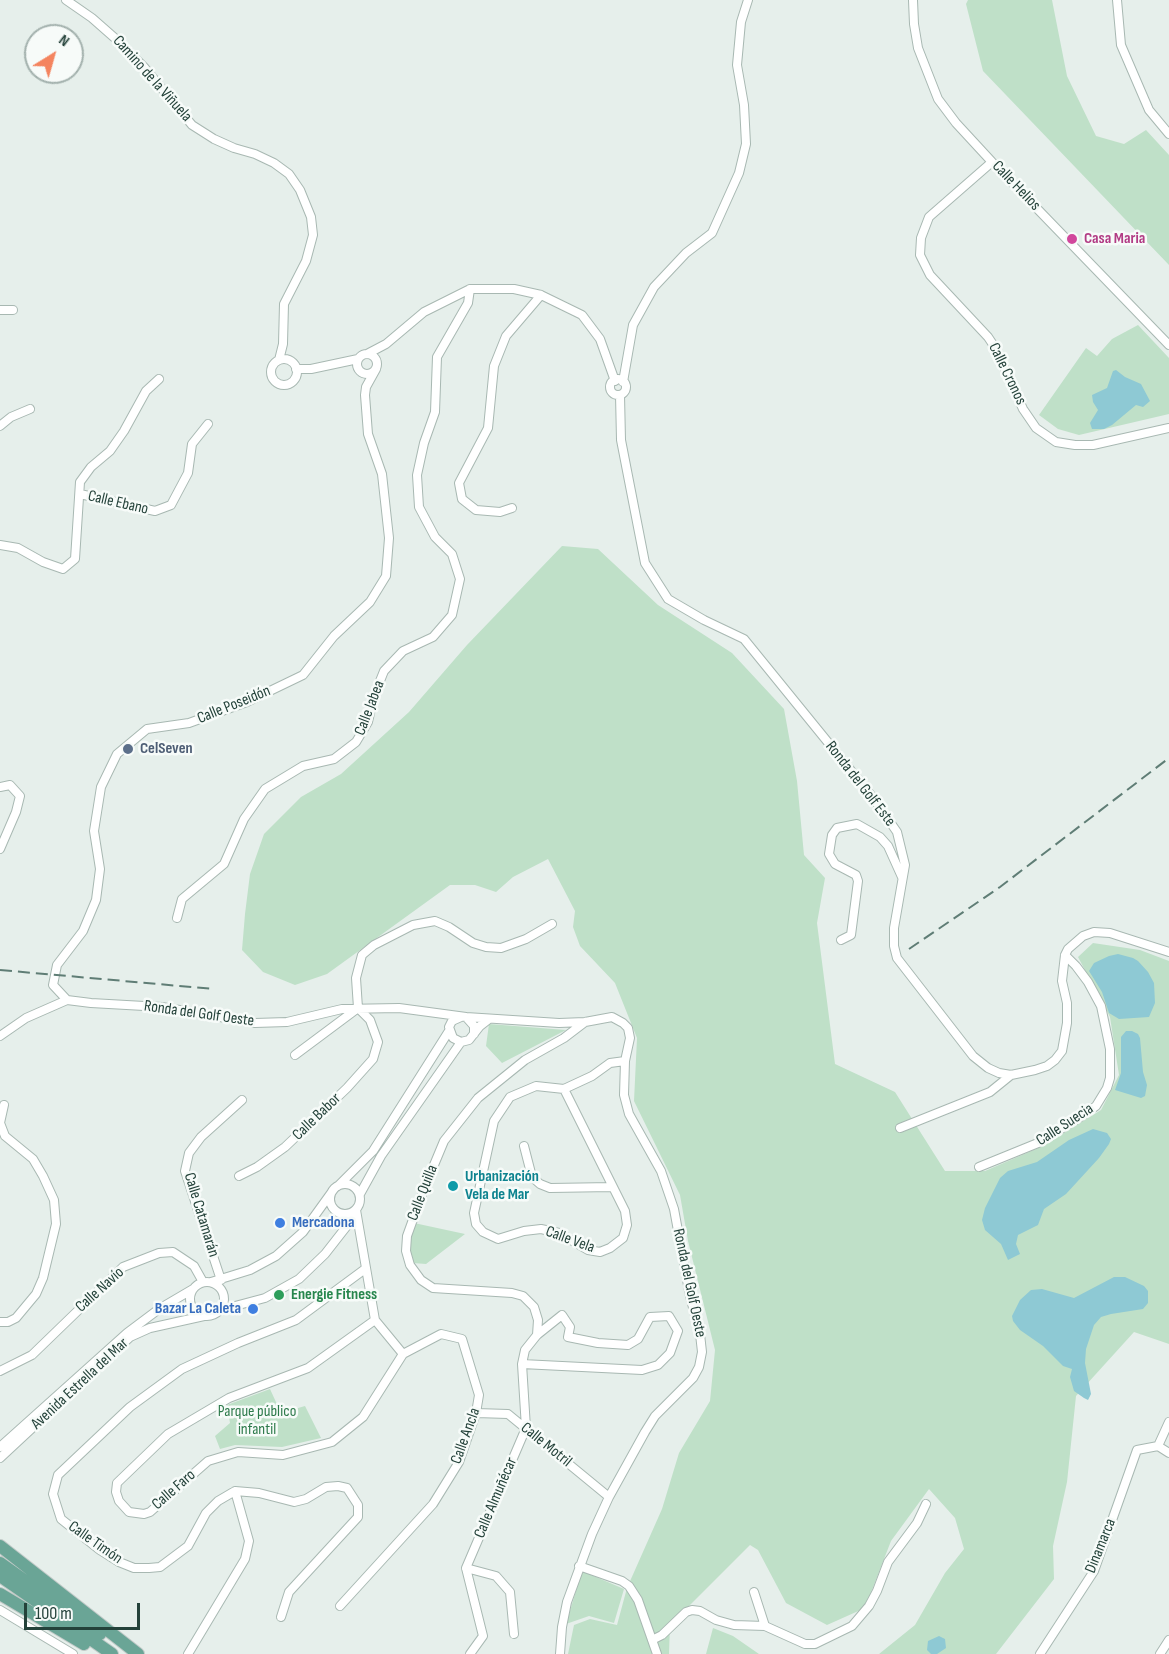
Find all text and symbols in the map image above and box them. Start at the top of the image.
north arrow [24,24,84,84]
text: N [55,31,73,51]
street label: Camino de la Viñuela [108,32,196,126]
street label: Calle Helios [988,157,1044,215]
place label: Casa Maria [1084,229,1145,249]
marker: Casa Maria [1065,232,1079,246]
street label: Calle Cronos [984,340,1030,408]
street label: Calle Ebano [86,487,150,519]
street label: Calle Jabea [351,678,389,738]
street label: Calle Poseidón [195,682,273,728]
street label: Ronda del Golf Este [821,738,899,830]
place label: CelSeven [140,739,193,759]
marker: CelSeven [121,742,135,756]
street label: Ronda del Golf Oeste [143,997,255,1031]
street label: Calle Babor [289,1089,345,1145]
street label: Calle Suecia [1033,1099,1097,1151]
street label: Calle Quilla [404,1162,442,1224]
place label: Urbanización Vela de Mar [465,1167,539,1205]
street label: Calle Catamarán [179,1171,223,1259]
marker: Urbanización Vela de Mar [446,1179,460,1193]
place label: Mercadona [292,1213,354,1233]
marker: Mercadona [273,1216,287,1230]
street label: Calle Vela [543,1222,597,1258]
street label: Ronda del Golf Oeste [668,1227,710,1339]
street label: Calle Navío [72,1263,128,1317]
place label: Energie Fitness [291,1285,377,1305]
marker: Energie Fitness [272,1288,286,1302]
place label: Bazar La Caleta [155,1299,241,1319]
marker: Bazar La Caleta [246,1302,260,1316]
street label: Avenida Estrella del Mar [27,1334,133,1434]
park label: Parque público infantil [218,1402,296,1440]
street label: Calle Ancla [447,1405,485,1467]
street label: Calle Motril [517,1419,575,1471]
street label: Calle Almuñécar [470,1455,522,1541]
street label: Calle Faro [148,1466,200,1514]
street label: Dinamarca [1081,1516,1121,1576]
street label: Calle Timón [64,1517,126,1569]
scale bar [27,1591,142,1629]
text: 100 m [35,1603,72,1624]

